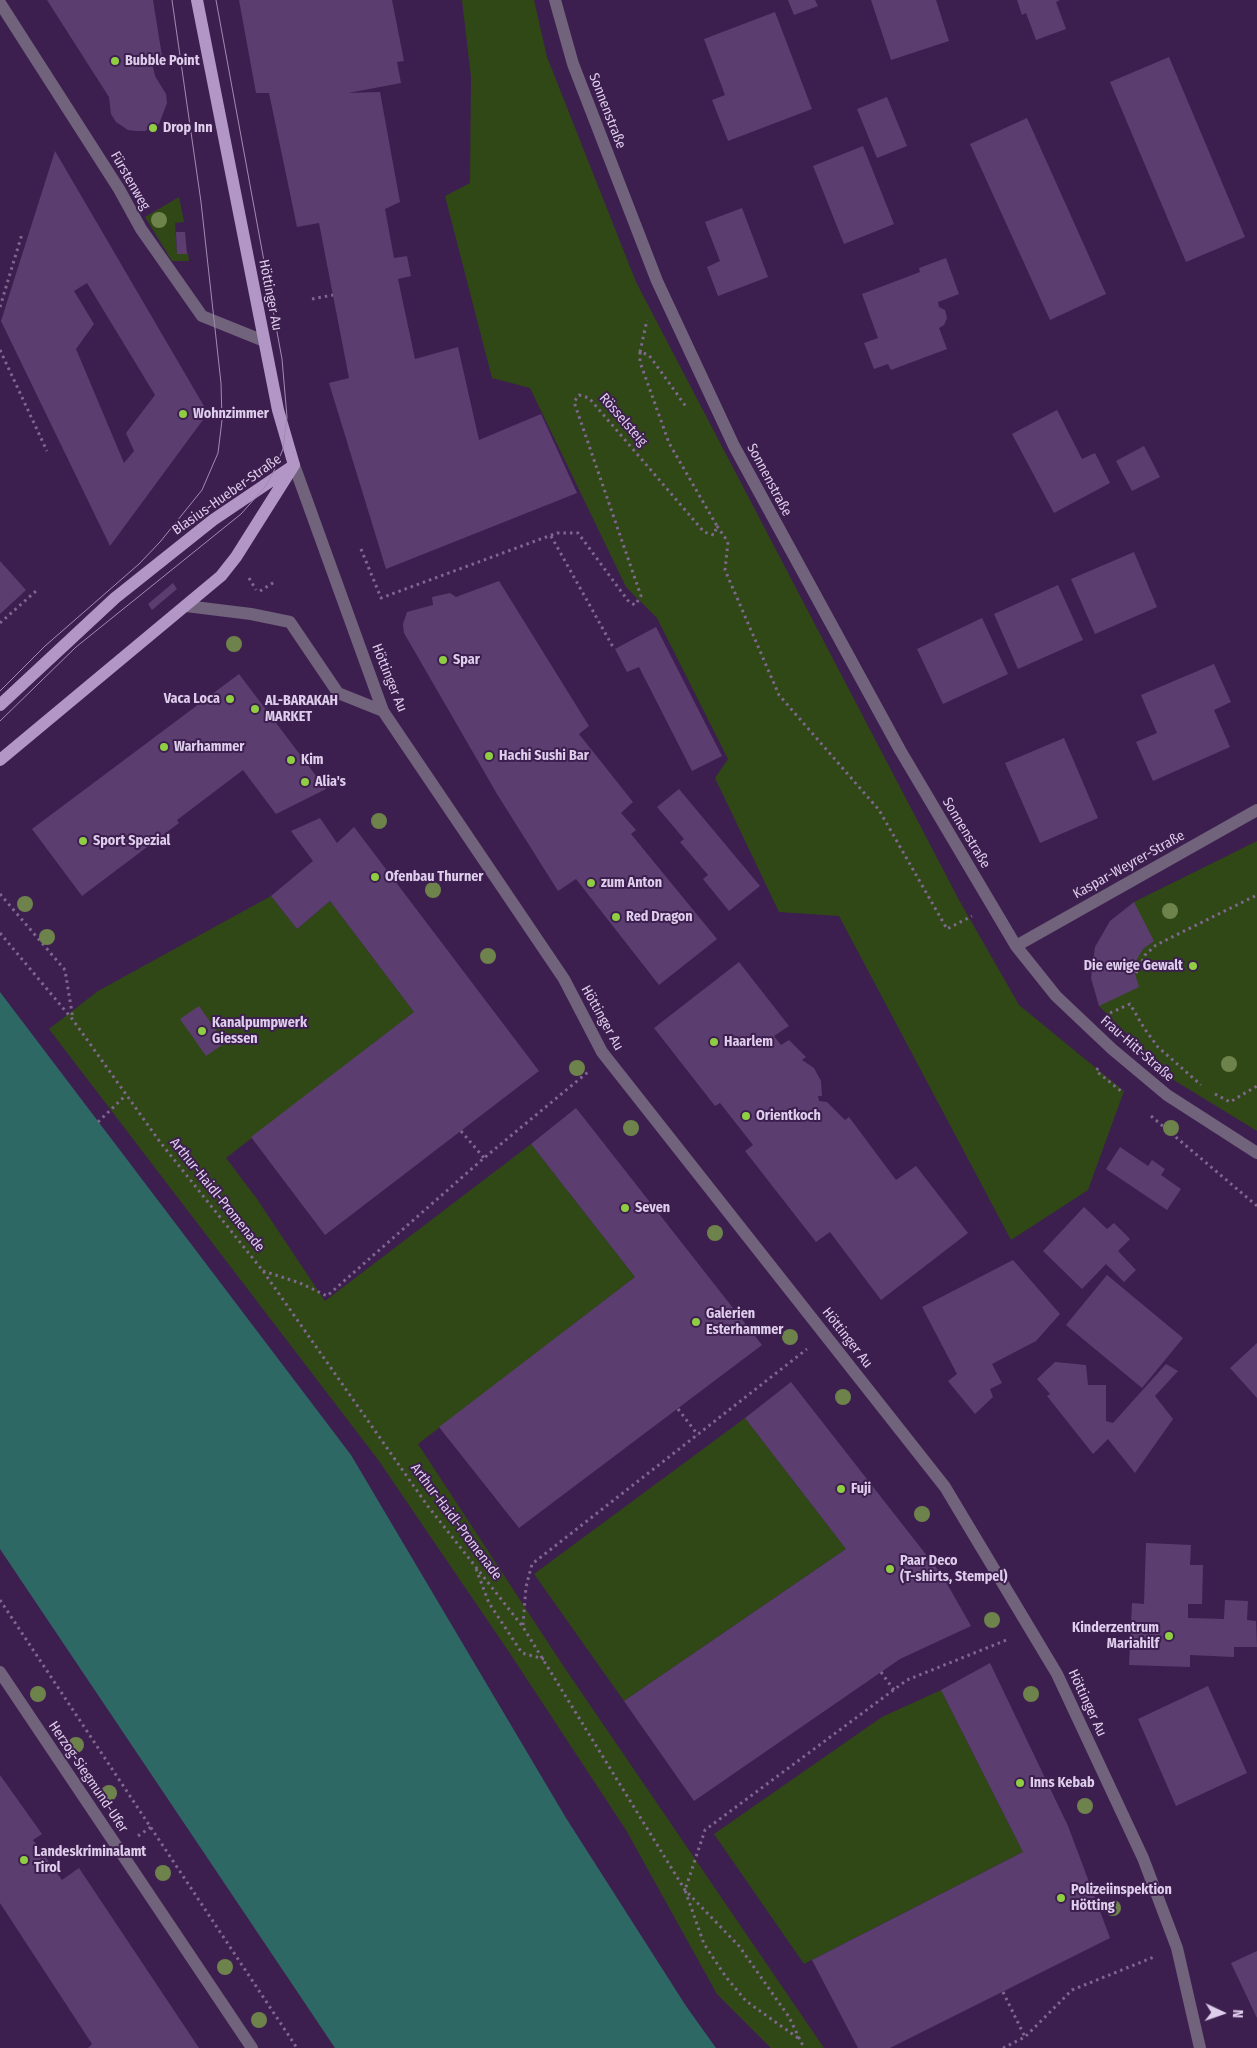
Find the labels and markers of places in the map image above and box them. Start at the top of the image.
place label: Bubble Point [125,53,200,69]
marker: Bubble Point [109,55,121,67]
place label: Drop Inn [163,120,212,136]
marker: Drop Inn [147,122,159,134]
place label: Wohnzimmer [193,406,269,422]
marker: Wohnzimmer [177,408,189,420]
place label: Spar [453,652,480,668]
marker: Spar [437,654,449,666]
place label: Vaca Loca [164,691,220,707]
marker: Vaca Loca [224,693,236,705]
place label: AL-BARAKAH MARKET [265,693,338,726]
marker: AL-BARAKAH MARKET [249,703,261,715]
place label: Warhammer [174,739,244,755]
marker: Warhammer [158,741,170,753]
place label: Hachi Sushi Bar [499,748,589,764]
marker: Hachi Sushi Bar [483,750,495,762]
place label: Kim [301,752,323,768]
marker: Kim [285,754,297,766]
place label: Alia's [315,774,346,790]
marker: Alia's [299,776,311,788]
place label: Sport Spezial [93,833,170,849]
marker: Sport Spezial [77,835,89,847]
place label: Ofenbau Thurner [385,869,483,885]
marker: Ofenbau Thurner [369,871,381,883]
place label: zum Anton [601,875,662,891]
marker: zum Anton [585,877,597,889]
place label: Red Dragon [626,909,693,925]
marker: Red Dragon [610,911,622,923]
place label: Die ewige Gewalt [1084,958,1183,974]
marker: Die ewige Gewalt [1187,960,1199,972]
place label: Kanalpumpwerk Giessen [212,1015,307,1048]
marker: Kanalpumpwerk Giessen [196,1025,208,1037]
place label: Haarlem [724,1034,773,1050]
marker: Haarlem [708,1036,720,1048]
place label: Orientkoch [756,1108,821,1124]
marker: Orientkoch [740,1110,752,1122]
place label: Seven [635,1200,670,1216]
marker: Seven [619,1202,631,1214]
place label: Galerien Esterhammer [706,1306,783,1338]
marker: Galerien Esterhammer [690,1316,702,1328]
place label: Fuji [851,1481,871,1497]
marker: Fuji [835,1483,847,1495]
place label: Paar Deco (T-shirts, Stempel) [900,1553,1007,1585]
marker: Paar Deco (T-shirts, Stempel) [884,1563,896,1575]
place label: Kinderzentrum Mariahilf [1072,1620,1159,1652]
marker: Kinderzentrum Mariahilf [1163,1630,1175,1642]
place label: Inns Kebab [1030,1775,1095,1791]
marker: Inns Kebab [1014,1777,1026,1789]
place label: Landeskriminalamt Tirol [34,1844,146,1876]
marker: Landeskriminalamt Tirol [18,1854,30,1866]
place label: Polizeiinspektion Hötting [1071,1882,1172,1914]
marker: Polizeiinspektion Hötting [1055,1892,1067,1904]

